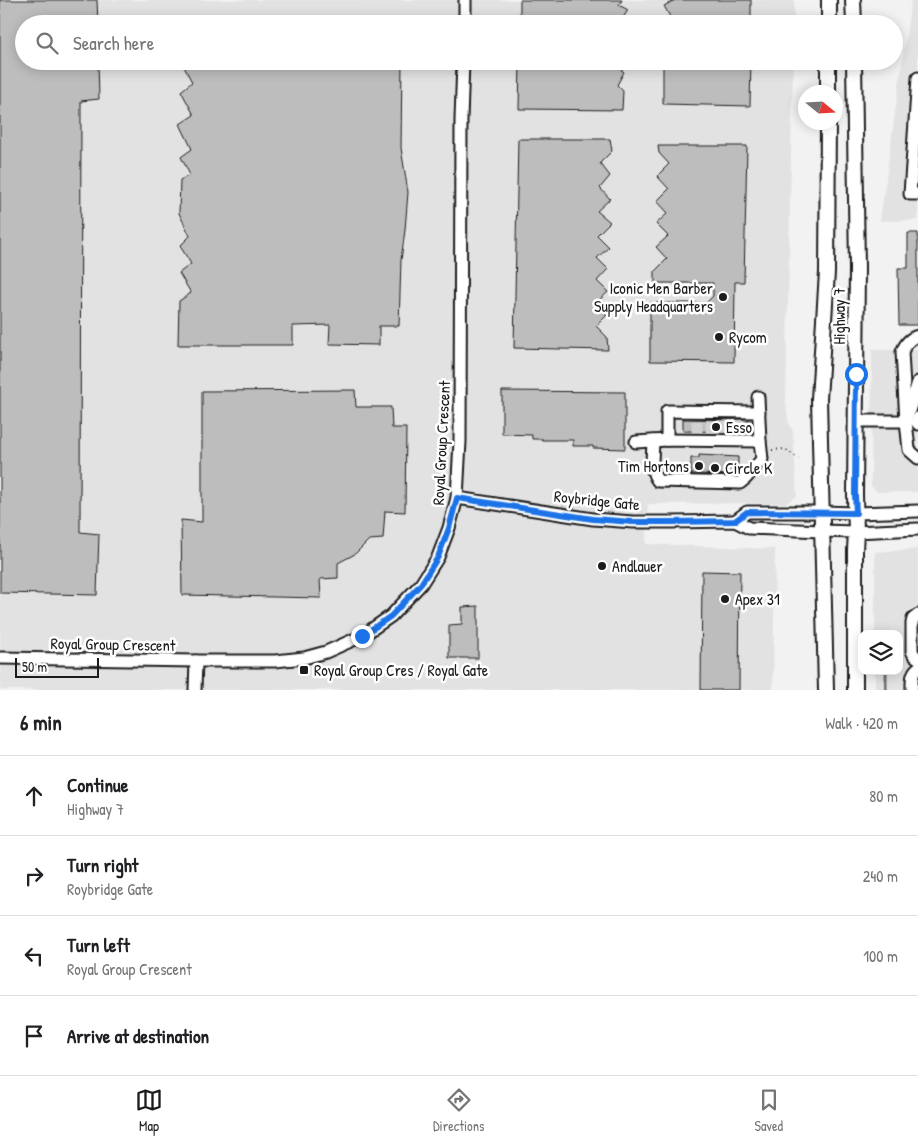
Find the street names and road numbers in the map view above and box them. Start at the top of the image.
street label: Highway 7 [828,287,850,344]
street label: Royal Group Crescent [427,380,455,506]
street label: Roybridge Gate [553,485,642,516]
street label: Royal Group Crescent [50,632,176,656]

